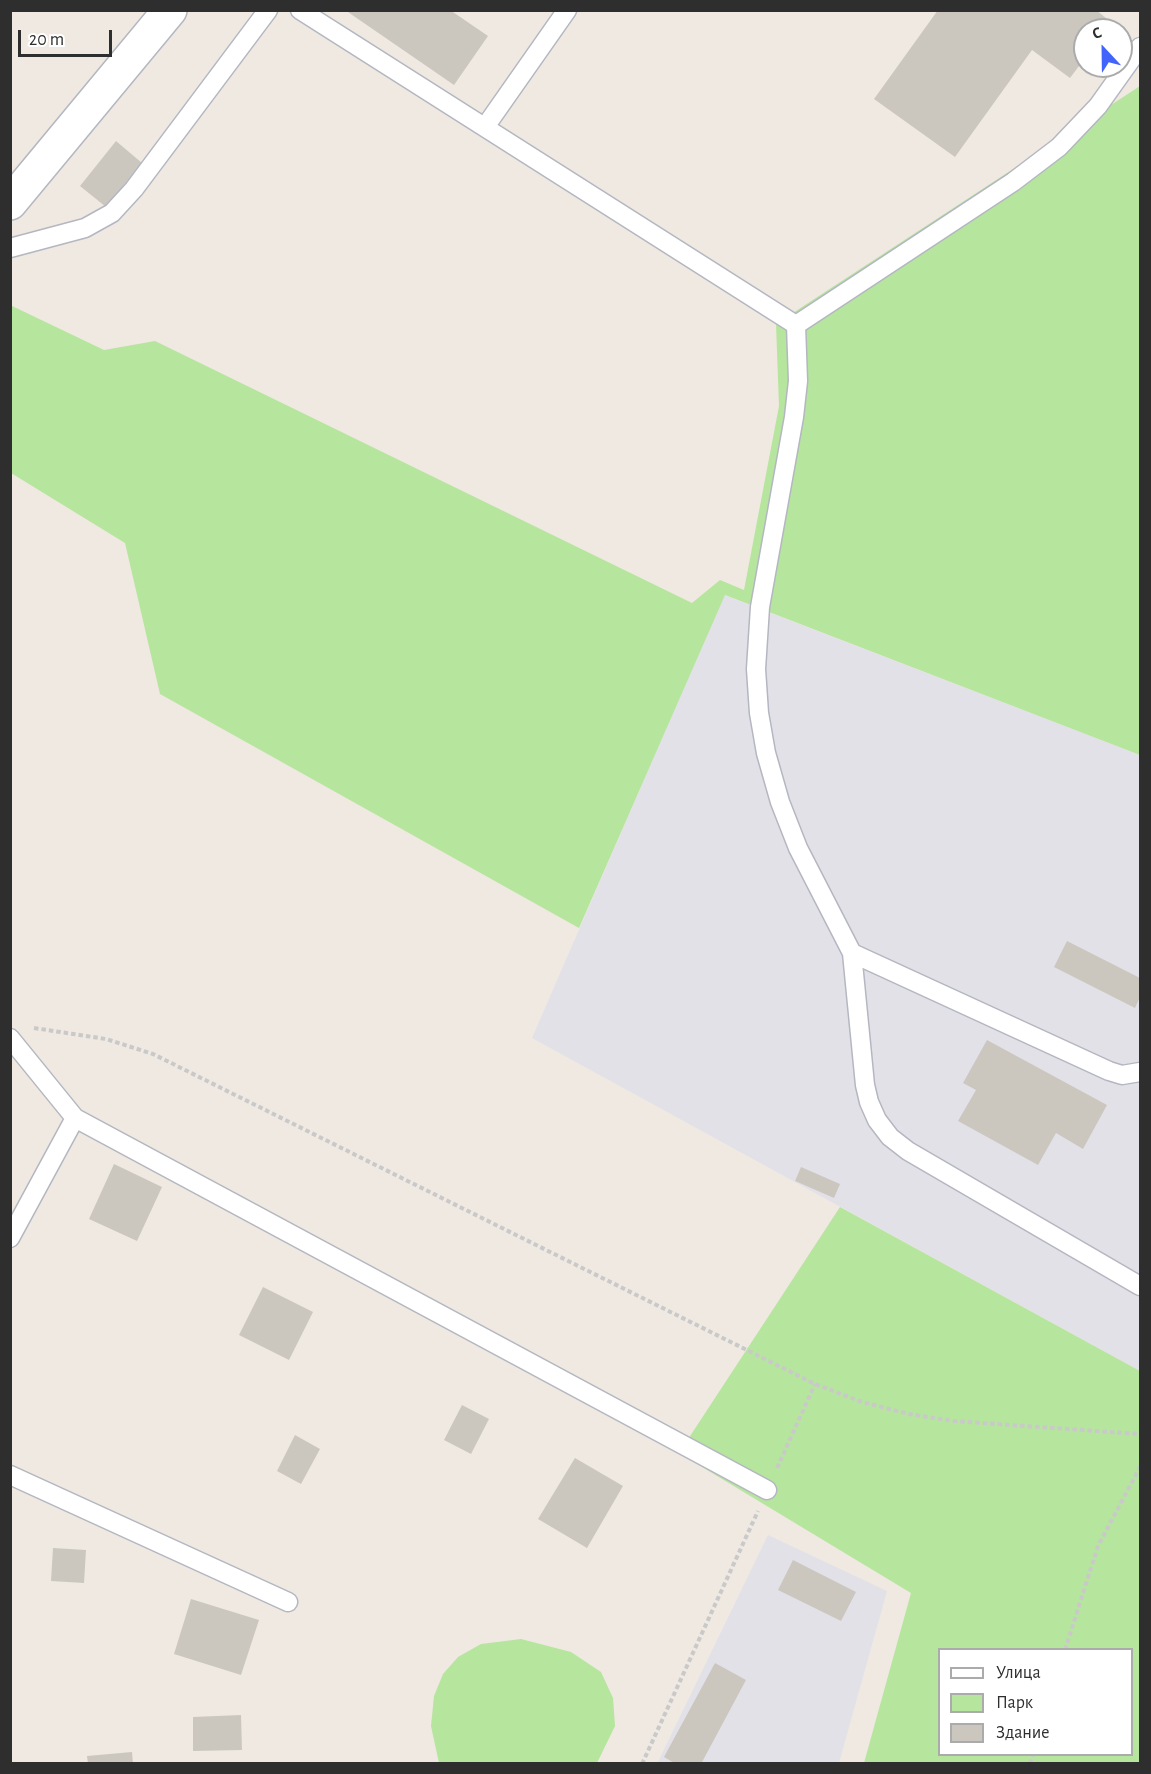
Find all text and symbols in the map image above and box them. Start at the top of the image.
scale bar [21,18,116,56]
north arrow [1073,18,1133,78]
text: С [1090,24,1104,42]
text: 20 m [29,31,64,49]
legend [938,1648,1133,1756]
text: Улица [996,1664,1041,1682]
text: Парк [996,1694,1033,1712]
text: Здание [996,1724,1050,1742]

